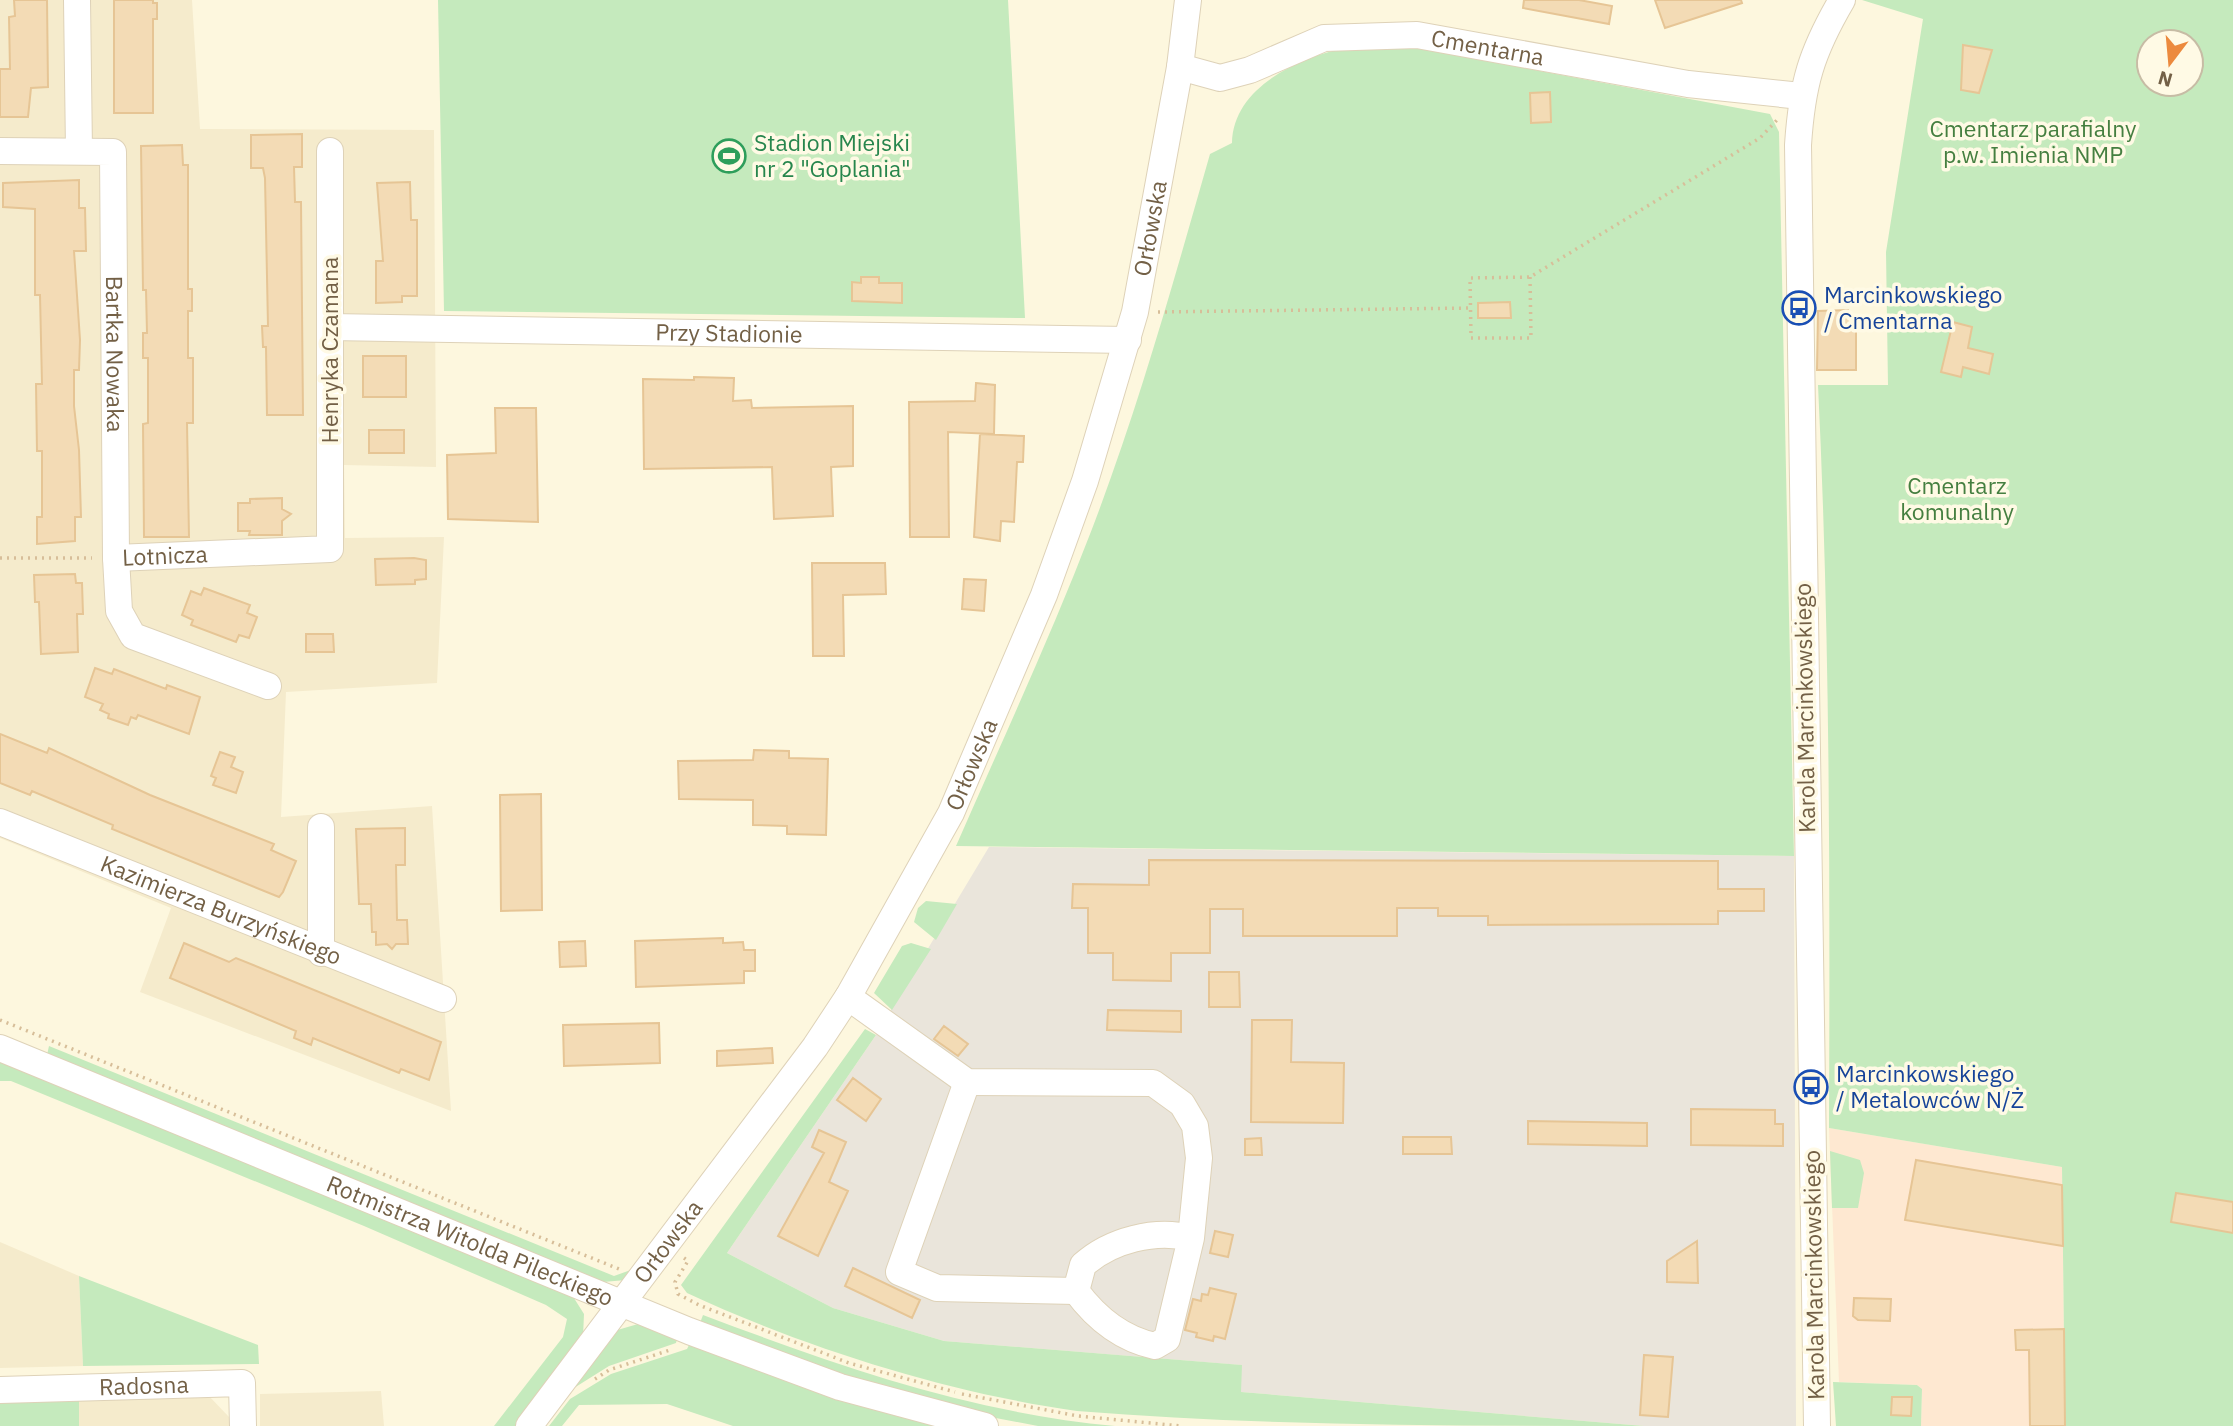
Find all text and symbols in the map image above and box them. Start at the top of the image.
street label: Cmentarna [1429,22,1547,72]
north arrow [2135,28,2205,98]
text: N [2155,66,2175,93]
park label: Cmentarz parafialny p.w. Imienia NMP [1929,113,2137,169]
place label: Stadion Miejski nr 2 "Goplania" [754,127,911,183]
sports icon: Stadion Miejski nr 2 "Goplania" [710,137,748,175]
street label: Orłowska [1126,178,1173,279]
street label: Henryka Czamana [314,257,344,443]
street label: Bartka Nowaka [100,275,131,432]
place label: Marcinkowskiego / Cmentarna [1824,279,2002,335]
bus stop icon: Marcinkowskiego / Cmentarna [1780,289,1818,327]
street label: Przy Stadionie [655,316,803,349]
park label: Cmentarz komunalny [1900,470,2014,526]
street label: Lotnicza [121,538,208,572]
street label: Karola Marcinkowskiego [1787,583,1821,833]
street label: Orłowska [938,714,1003,815]
street label: Kazimierza Burzyńskiego [97,848,346,971]
place label: Marcinkowskiego / Metalowców N/Ż [1836,1058,2024,1114]
bus stop icon: Marcinkowskiego / Metalowców N/Ż [1792,1068,1830,1106]
street label: Karola Marcinkowskiego [1796,1150,1830,1400]
street label: Rotmistrza Witolda Pileckiego [322,1168,618,1312]
street label: Orłowska [626,1193,709,1289]
street label: Radosna [99,1369,189,1401]

